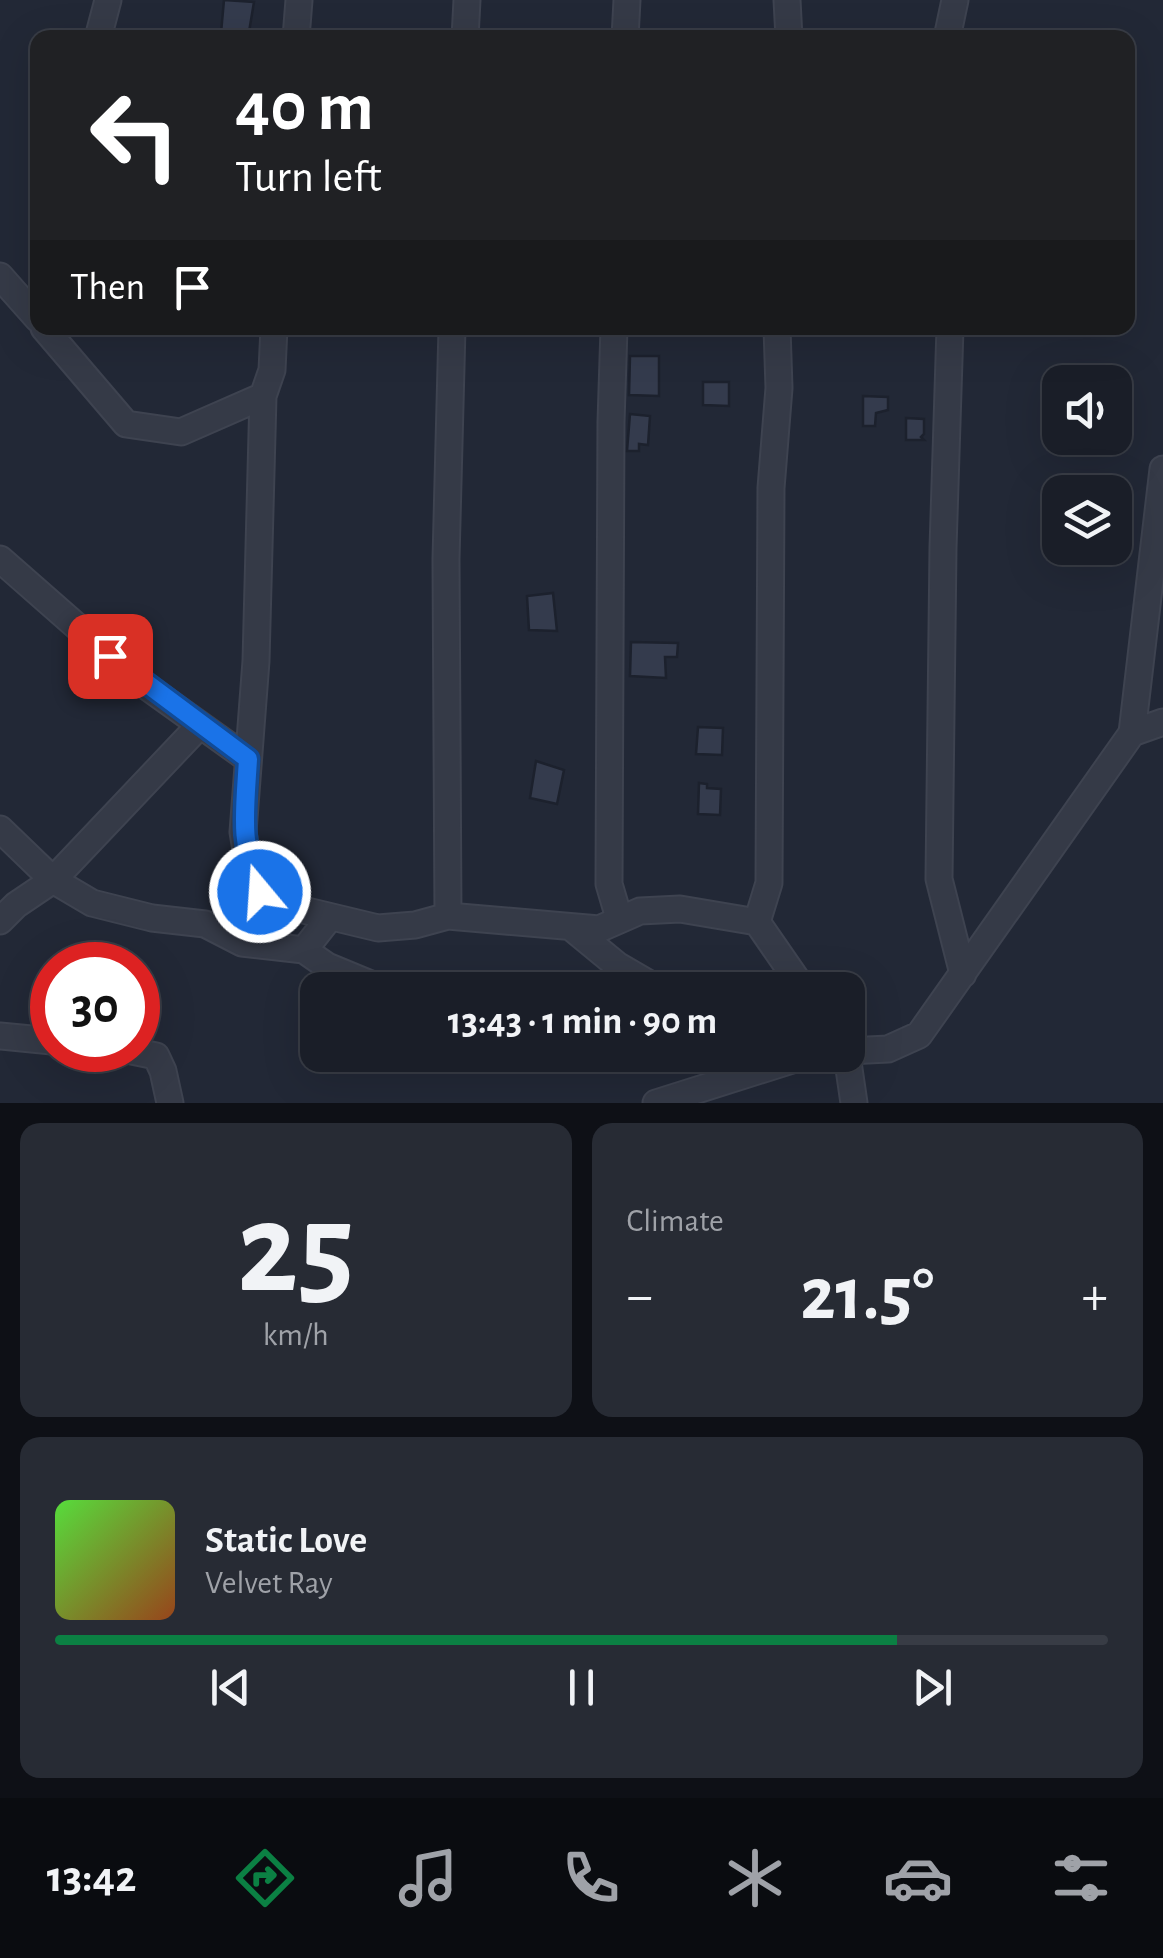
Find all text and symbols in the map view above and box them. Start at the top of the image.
icon: left [70,70,200,200]
text: 40 m [235,73,374,143]
text: Turn left [235,155,382,200]
icon: arrive [165,260,220,315]
text: Then [70,269,145,307]
map controls [1042,365,1132,565]
button: sound [1042,365,1132,455]
button: layers [1042,475,1132,565]
pin [68,614,153,699]
icon: arrive [83,629,138,684]
position arrow [208,840,312,944]
speed limit sign: 30 [30,942,160,1072]
text: 13:43 · 1 min · 90 m [448,1003,717,1041]
text: 25 [237,1186,354,1316]
text: Climate [627,1205,724,1237]
text: 21.5° [800,1258,934,1333]
text: − [627,1269,653,1324]
text: + [1082,1269,1108,1324]
text: km/h [263,1319,329,1351]
text: Static Love [205,1522,367,1560]
text: Velvet Ray [205,1567,333,1599]
icon: previous [203,1660,258,1715]
icon: pause [554,1660,609,1715]
icon: next [905,1660,960,1715]
icon: directions [230,1843,300,1913]
icon: music [393,1843,463,1913]
icon: phone [556,1843,626,1913]
icon: climate [720,1843,790,1913]
icon: car [883,1843,953,1913]
icon: filters [1046,1843,1116,1913]
text: 13:42 [47,1855,136,1900]

